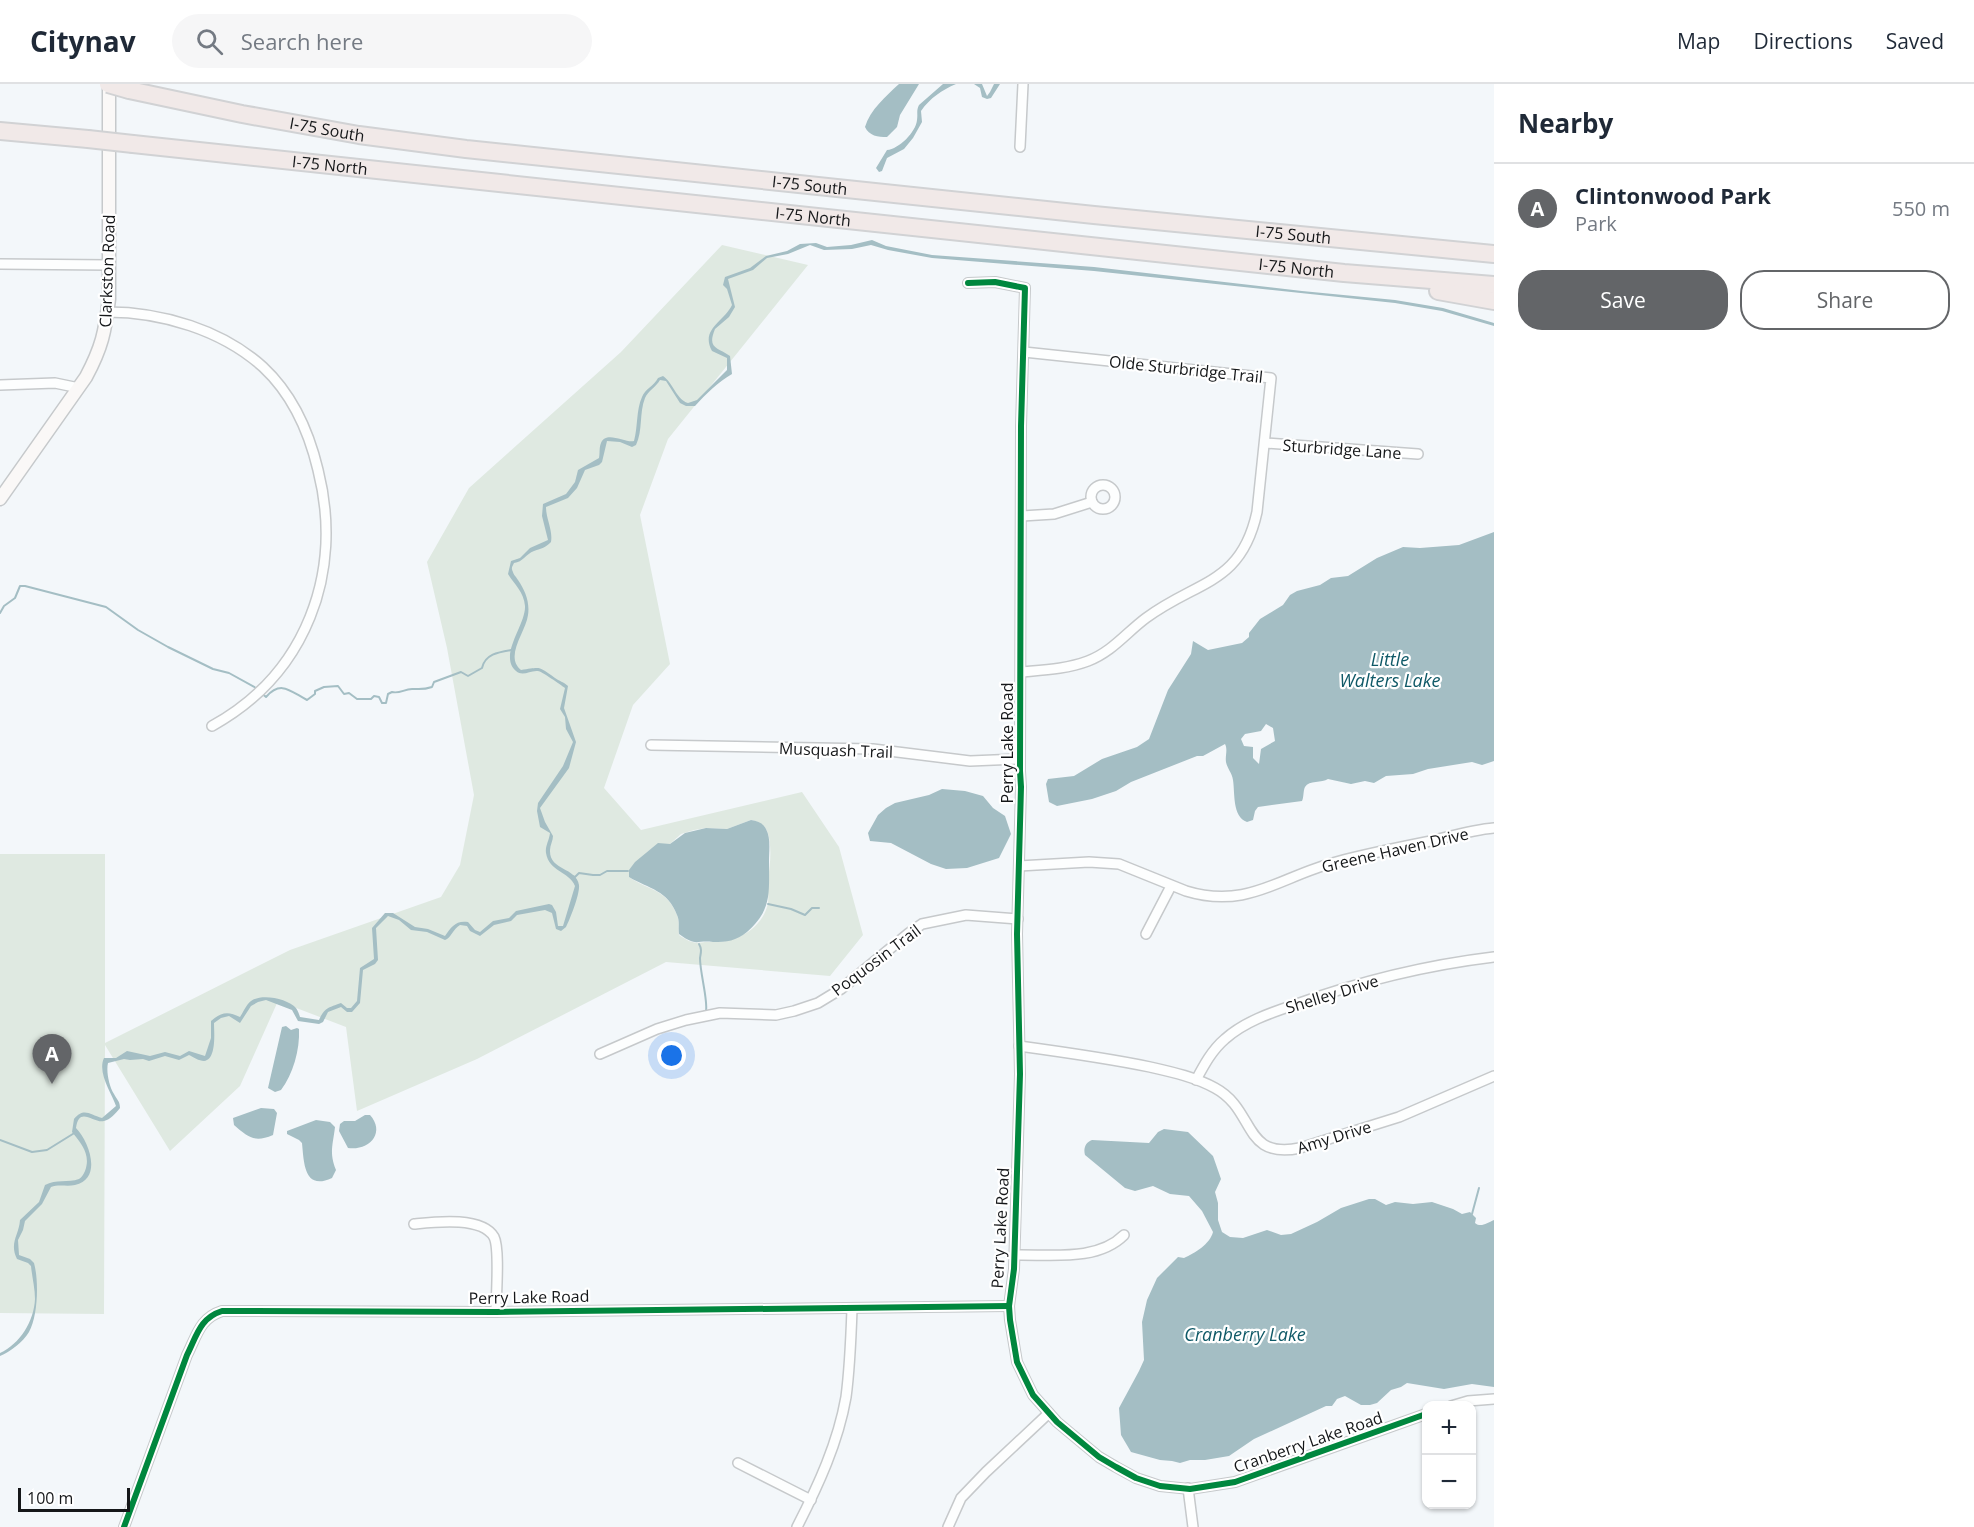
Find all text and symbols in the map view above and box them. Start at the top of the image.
search box [172,14,592,68]
text: Citynav [30,22,136,60]
icon: search [193,25,226,58]
text: Search here [241,26,363,56]
text: Map [1677,27,1720,55]
text: Directions [1753,27,1853,55]
text: Saved [1886,27,1944,55]
text: Nearby [1518,105,1613,141]
street label: I-75 South [288,112,366,147]
street label: I-75 North [291,150,369,180]
street label: I-75 South [771,170,849,200]
text: Clintonwood Park [1575,180,1771,210]
text: A [1531,195,1544,222]
text: 550 m [1892,195,1950,222]
street label: I-75 North [774,201,852,231]
text: Park [1575,210,1617,237]
street label: Clarkston Road [94,214,120,328]
street label: I-75 South [1254,220,1332,249]
street label: I-75 North [1258,253,1335,283]
button: Save [1518,270,1728,330]
button: Share [1740,270,1950,330]
street label: Olde Sturbridge Trail [1108,350,1264,388]
street label: Sturbridge Lane [1282,434,1402,464]
water label: Little Walters Lake [1339,647,1441,692]
street label: Perry Lake Road [996,683,1018,803]
street label: Musquash Trail [779,737,893,763]
street label: Greene Haven Drive [1320,822,1471,878]
street label: Poquosin Trail [827,919,925,1001]
street label: Shelley Drive [1283,969,1381,1019]
pin: A [32,1034,72,1084]
your location [657,1041,686,1070]
street label: Amy Drive [1294,1115,1374,1159]
street label: Perry Lake Road [986,1167,1014,1289]
street label: Perry Lake Road [468,1285,590,1309]
water label: Cranberry Lake [1184,1322,1306,1346]
map controls [1422,1401,1476,1509]
button: + [1422,1401,1476,1455]
street label: Cranberry Lake Road [1231,1406,1385,1478]
button: − [1422,1455,1476,1509]
scale bar [18,1485,130,1512]
text: 100 m [27,1487,73,1509]

